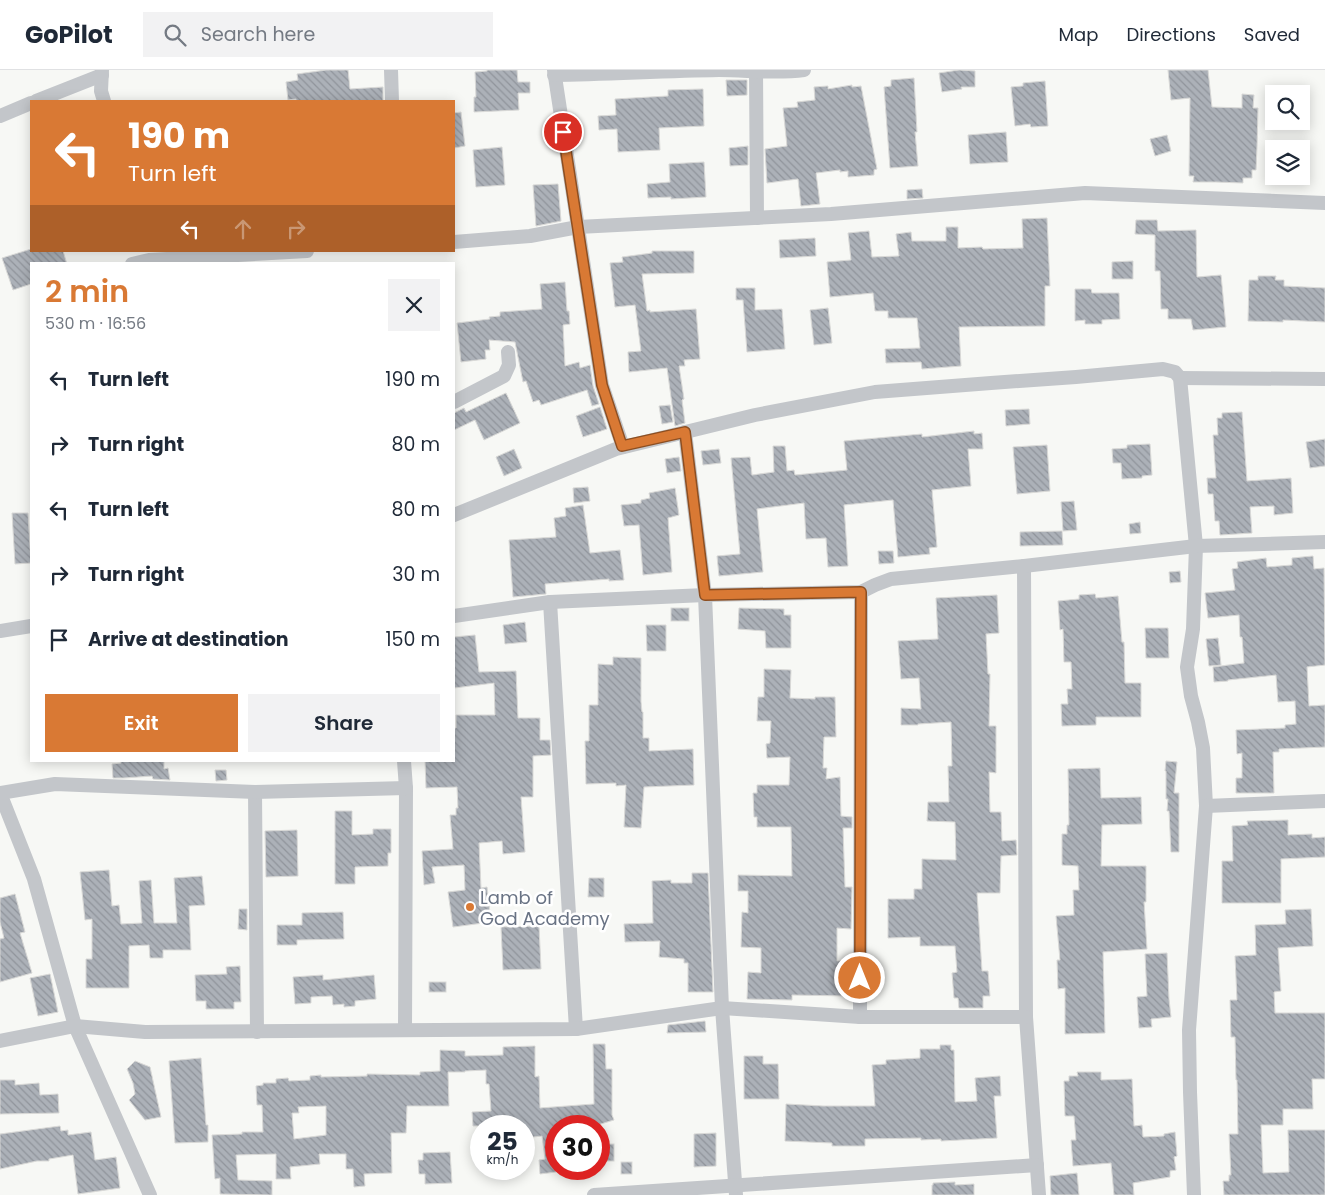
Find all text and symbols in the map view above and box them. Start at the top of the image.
search box [143,12,493,57]
text: GoPilot [25,18,113,51]
icon: search [161,21,189,49]
text: Search here [201,21,315,48]
text: Map [1059,22,1098,47]
text: Directions [1126,22,1216,47]
text: Saved [1244,22,1300,47]
map controls [1265,85,1310,185]
button: search [1265,85,1310,130]
text: 190 m [128,111,230,160]
pin [542,111,584,153]
icon: arrive [549,118,577,146]
icon: left [45,120,110,185]
button: layers [1265,140,1310,185]
text: Turn left [128,158,216,189]
icon: left [176,215,204,243]
icon: ahead [229,215,257,243]
icon: right [282,215,310,243]
text: 2 min [45,270,129,313]
button: close [388,279,440,331]
text: 530 m · 16:56 [45,312,146,335]
icon: left [45,366,73,394]
text: Turn left [88,366,169,393]
text: 190 m [385,366,440,393]
icon: right [45,431,73,459]
text: Turn right [88,431,184,458]
text: 80 m [391,431,440,458]
icon: left [45,496,73,524]
text: Turn left [88,496,169,523]
text: 80 m [391,496,440,523]
icon: right [45,561,73,589]
text: Turn right [88,561,184,588]
text: 30 m [392,561,440,588]
icon: arrive [45,626,73,654]
text: Arrive at destination [88,626,289,653]
text: 150 m [385,626,440,653]
button: Exit [45,694,238,752]
button: Share [248,694,440,752]
place label: Lamb of God Academy [480,885,610,931]
marker: Lamb of God Academy [464,901,476,913]
position arrow [833,951,885,1003]
speed limit sign: 30 [545,1115,610,1180]
text: 25 [487,1124,518,1159]
text: km/h [487,1151,518,1168]

